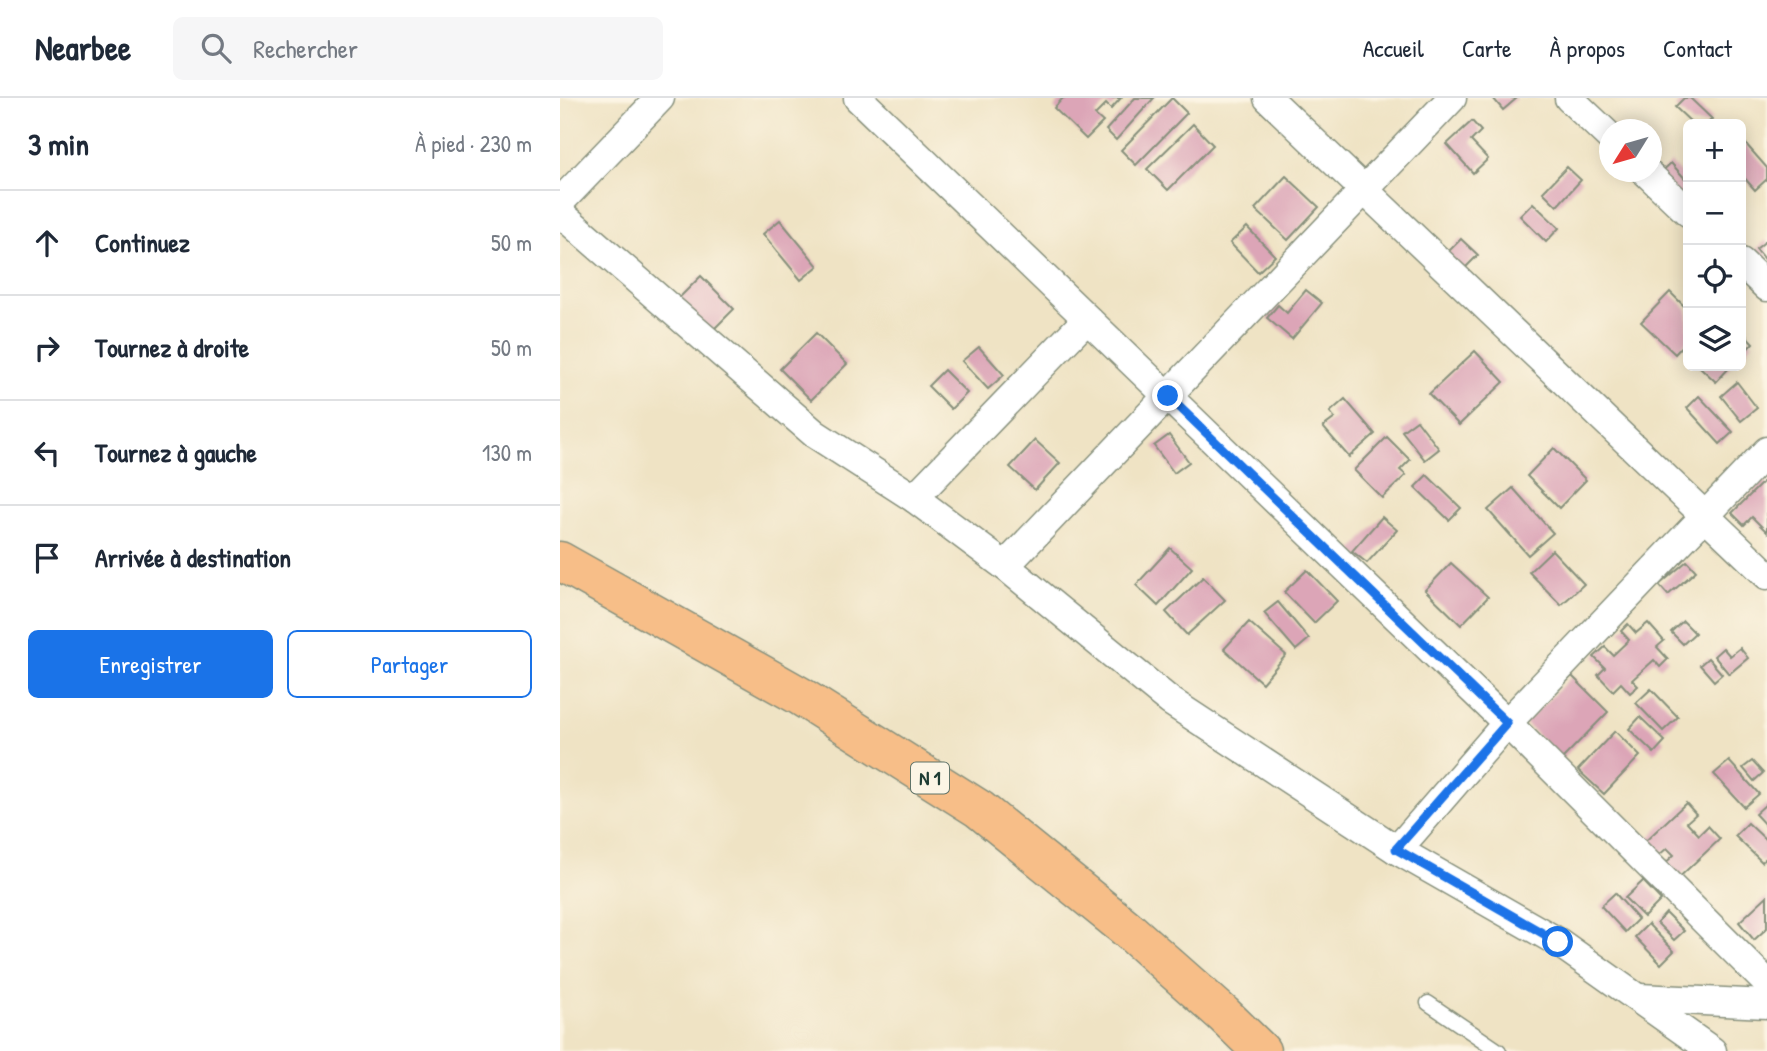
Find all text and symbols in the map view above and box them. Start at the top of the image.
search box [173,17,663,80]
text: Nearbee [35,26,131,70]
icon: search [197,29,235,67]
text: Rechercher [253,31,358,66]
text: Accueil [1363,32,1424,64]
text: Carte [1462,32,1511,64]
text: À propos [1549,32,1625,64]
text: Contact [1663,32,1732,64]
north arrow [1599,119,1662,182]
map controls [1683,119,1746,371]
button: + [1683,119,1746,182]
text: 3 min [28,124,89,164]
text: À pied · 230 m [415,128,532,159]
button: − [1683,182,1746,245]
icon: ahead [28,224,66,262]
text: Continuez [95,225,190,260]
text: 50 m [491,227,532,258]
button: locate [1683,245,1746,308]
button: layers [1683,308,1746,371]
icon: right [28,329,66,367]
text: Tournez à droite [95,330,249,365]
text: 50 m [491,332,532,363]
route end [1152,380,1183,411]
icon: left [28,434,66,472]
text: Tournez à gauche [95,435,257,470]
text: 130 m [482,437,532,468]
icon: arrive [28,539,66,577]
text: Arrivée à destination [95,540,291,575]
button: Enregistrer [28,630,273,698]
button: Partager [287,630,532,698]
road number: N 1 [911,762,949,793]
route start [1542,926,1573,957]

